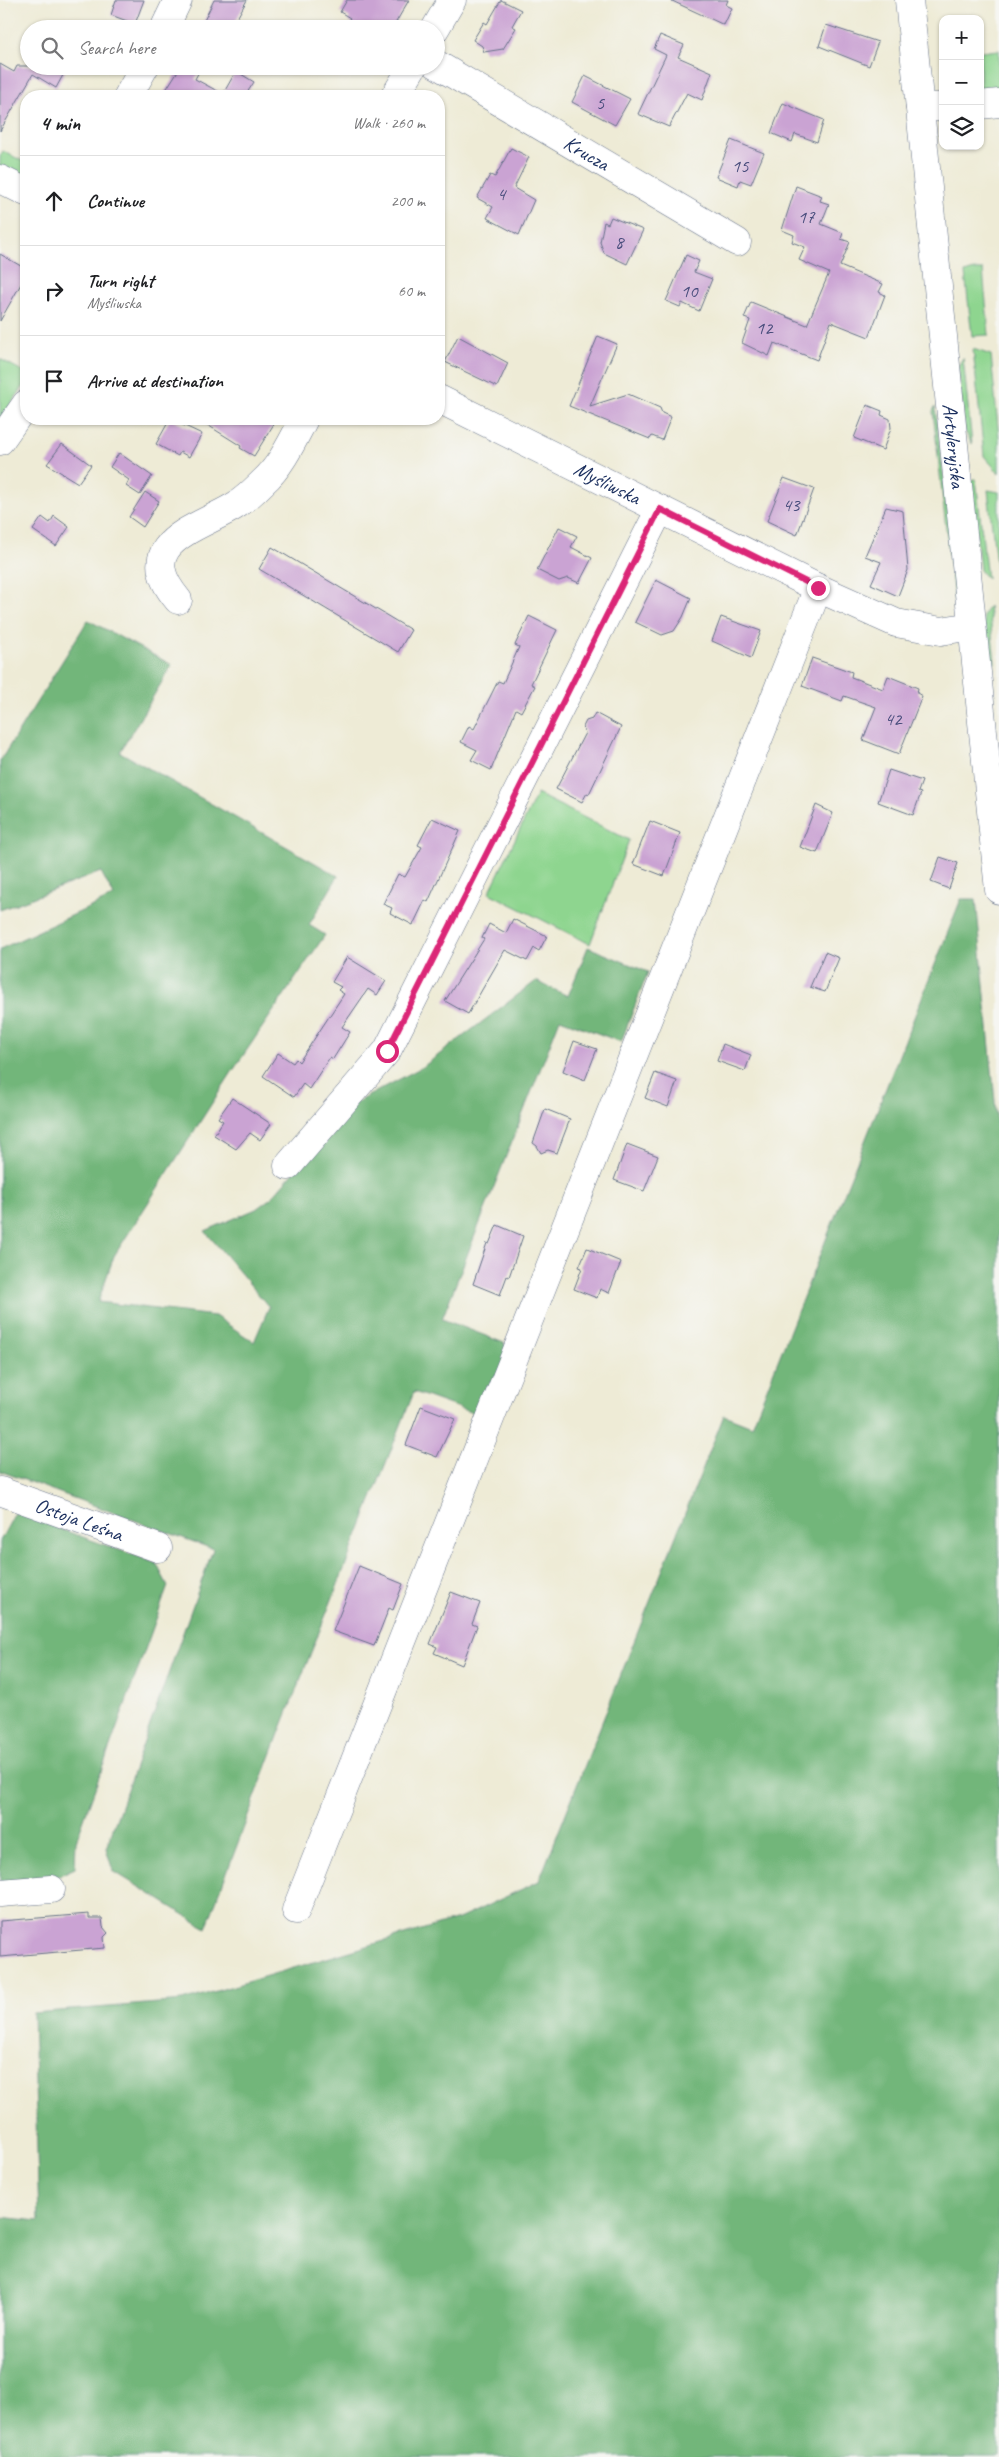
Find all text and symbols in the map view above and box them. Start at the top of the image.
map controls [939,15,984,150]
button: + [939,15,984,60]
search box [20,20,445,75]
icon: search [38,34,66,62]
text: Search here [78,36,155,60]
button: − [939,60,984,105]
house number: 5 [596,91,606,115]
button: layers [939,105,984,150]
text: 4 min [40,110,80,136]
text: Walk · 260 m [353,113,425,133]
street label: Krucza [559,130,615,177]
house number: 15 [731,154,750,178]
house number: 4 [497,182,508,206]
icon: ahead [40,187,68,215]
text: Continue [87,189,144,213]
text: 200 m [391,191,425,211]
house number: 17 [797,205,816,229]
house number: 8 [615,230,626,254]
text: Turn right [87,269,154,293]
icon: right [40,277,68,305]
house number: 10 [680,279,699,303]
text: 60 m [398,281,425,301]
text: Myśliwska [87,293,141,313]
house number: 12 [755,316,774,340]
icon: arrive [40,367,68,395]
text: Arrive at destination [87,369,223,393]
street label: Artyleryjska [937,402,971,491]
street label: Myśliwska [570,455,646,511]
house number: 43 [782,493,801,517]
route end [807,577,830,600]
house number: 42 [884,707,903,731]
route start [376,1040,399,1063]
street label: Ostoja Leśna [32,1492,128,1548]

